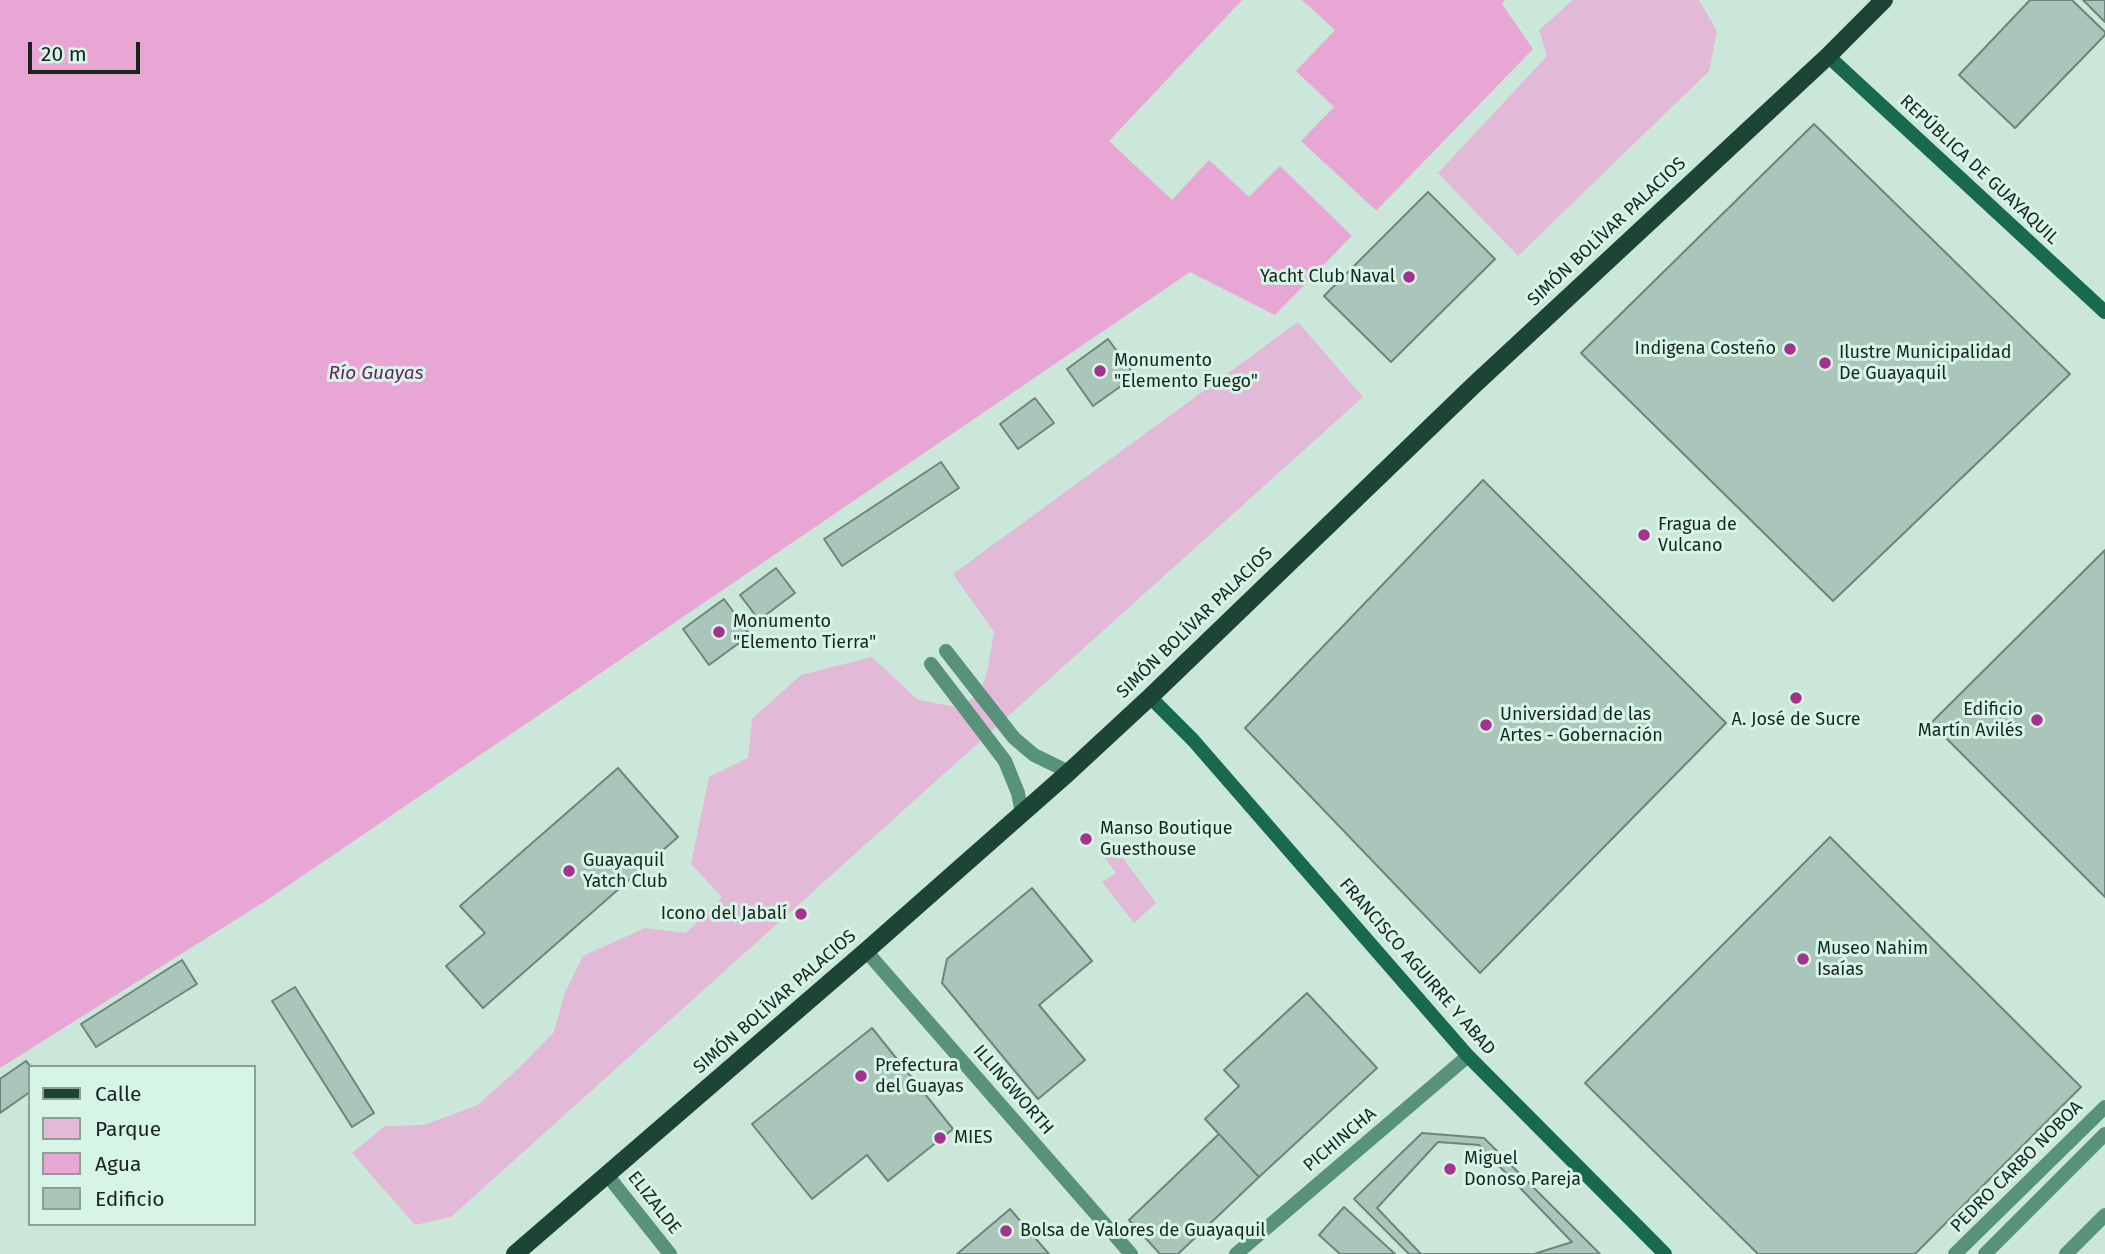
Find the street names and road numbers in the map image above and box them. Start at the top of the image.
street label: REPÚBLICA DE GUAYAQUIL [1895,91,2063,249]
street label: SIMÓN BOLÍVAR PALACIOS [1523,153,1691,311]
street label: SIMÓN BOLÍVAR PALACIOS [1113,543,1277,703]
street label: FRANCISCO AGUIRRE Y ABAD [1334,874,1500,1060]
street label: SIMÓN BOLÍVAR PALACIOS [689,926,861,1078]
street label: ILLINGWORTH [968,1041,1058,1139]
street label: PEDRO CARBO NOBOA [1947,1097,2087,1237]
street label: PICHINCHA [1299,1103,1381,1177]
street label: ELIZALDE [623,1167,685,1239]

